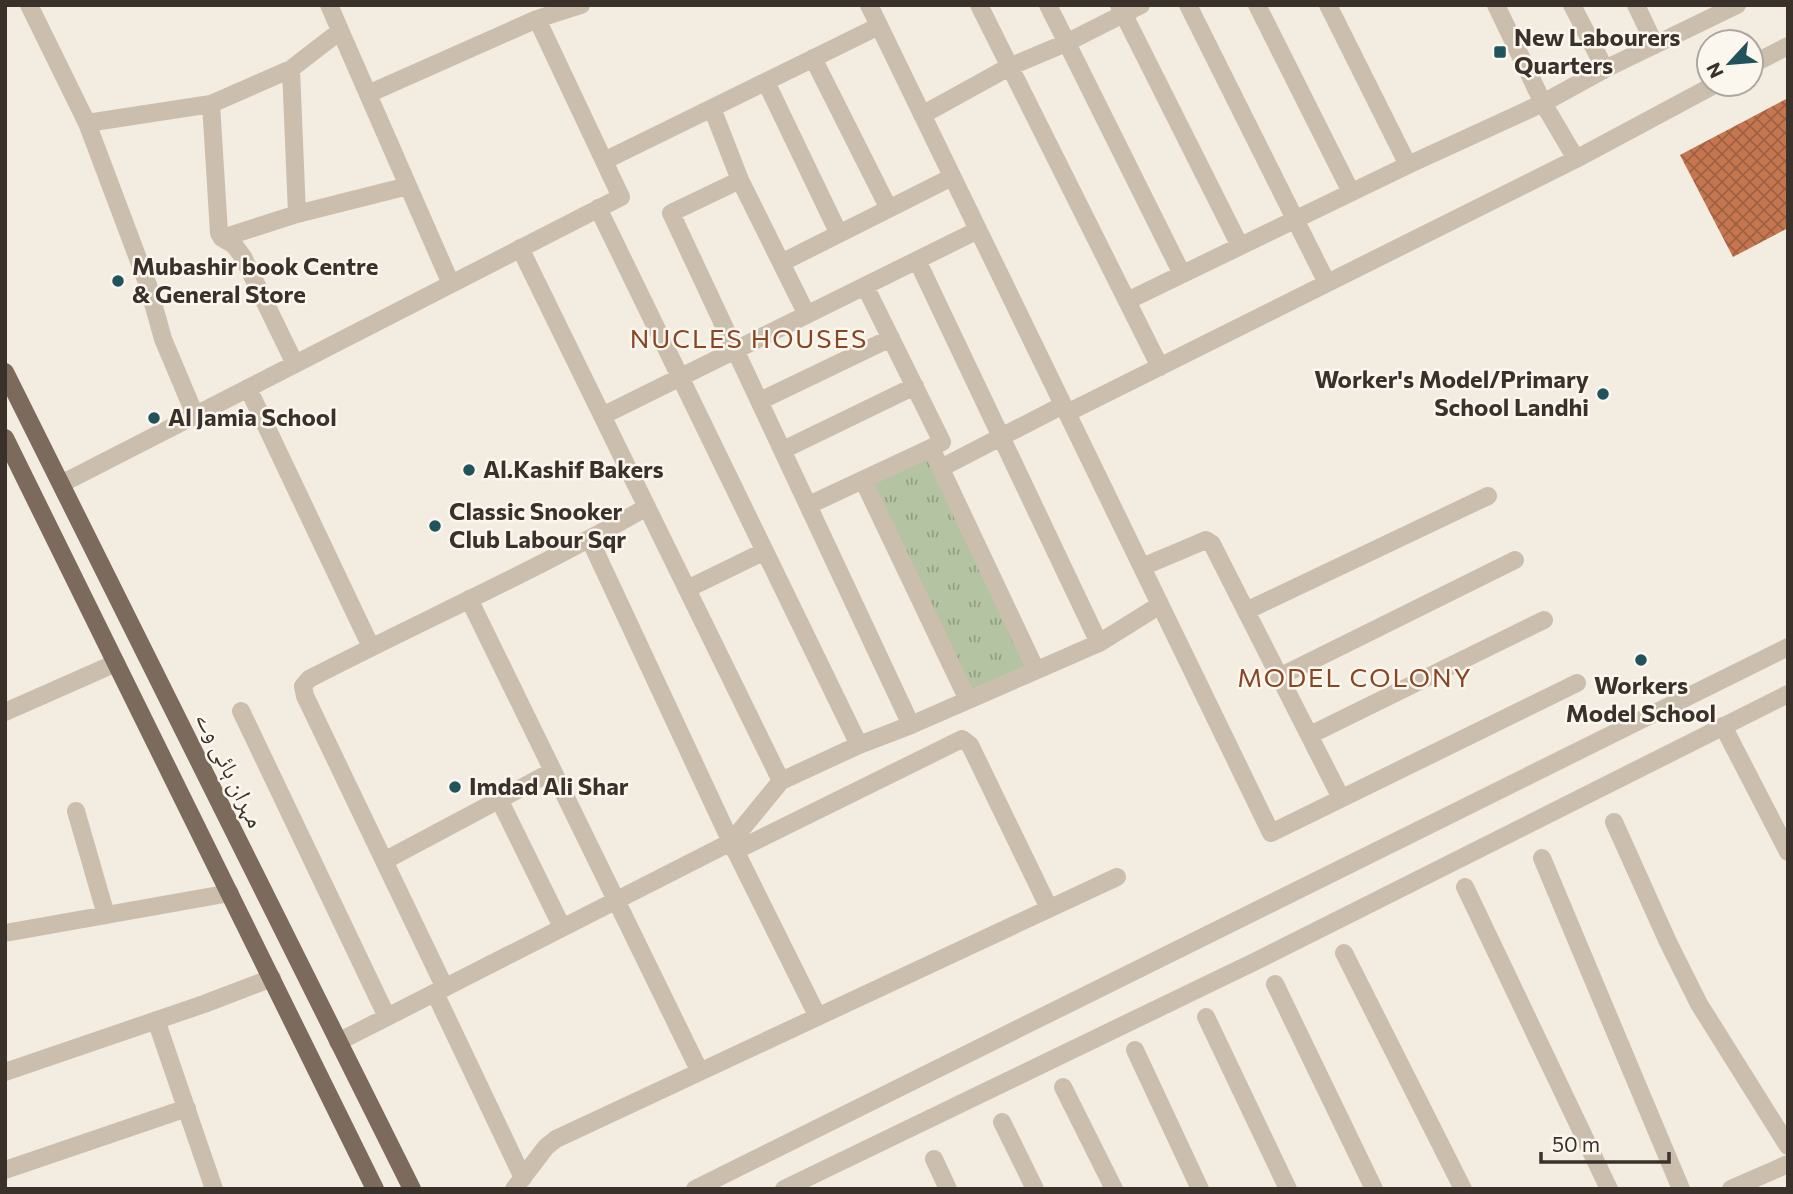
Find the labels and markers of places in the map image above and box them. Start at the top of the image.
place label: New Labourers Quarters [1514,22,1681,79]
marker: New Labourers Quarters [1492,44,1508,60]
place label: Mubashir book Centre & General Store [132,251,378,308]
marker: Mubashir book Centre & General Store [110,273,126,289]
place label: Worker's Model/Primary School Landhi [1314,364,1589,421]
marker: Worker's Model/Primary School Landhi [1595,386,1611,402]
place label: Al Jamia School [168,402,337,431]
marker: Al Jamia School [146,410,162,426]
place label: Al.Kashif Bakers [483,454,664,483]
marker: Al.Kashif Bakers [461,462,477,478]
place label: Classic Snooker Club Labour Sqr [449,496,626,553]
marker: Classic Snooker Club Labour Sqr [427,518,443,534]
marker: Workers Model School [1633,652,1649,668]
place label: Workers Model School [1566,670,1716,727]
place label: Imdad Ali Shar [469,771,629,800]
marker: Imdad Ali Shar [447,779,463,795]

